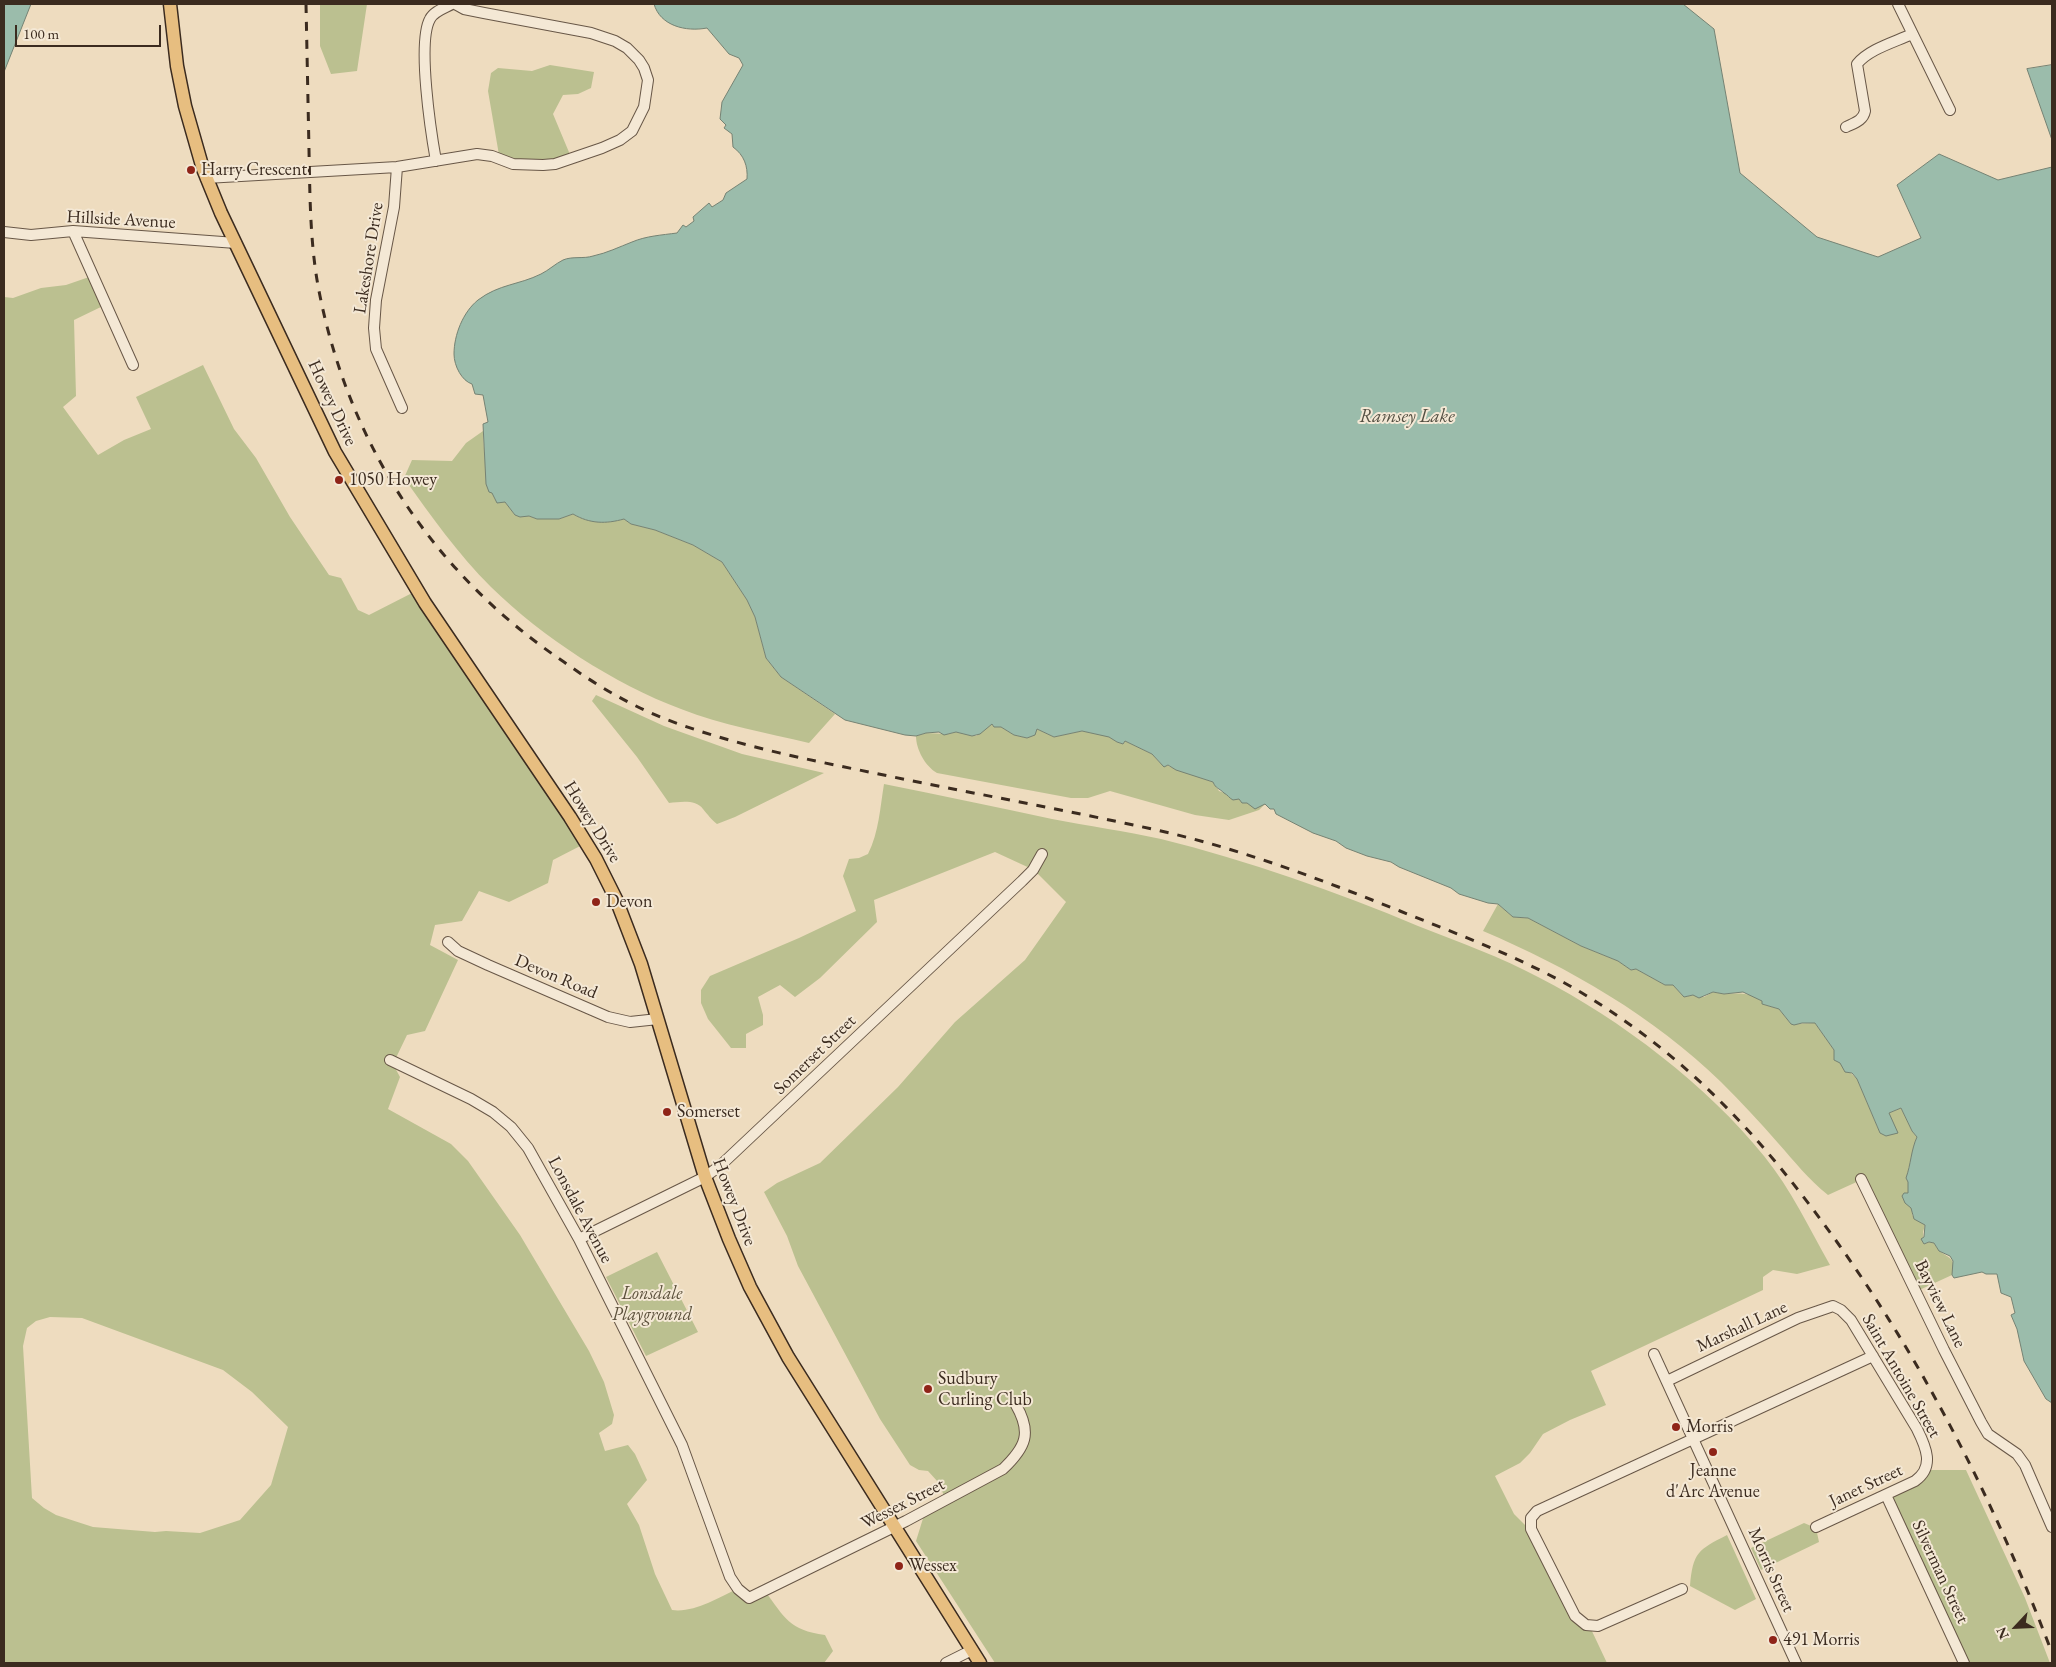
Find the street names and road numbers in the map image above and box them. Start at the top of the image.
street label: Lakeshore Drive [350,201,388,315]
street label: Hillside Avenue [66,206,176,234]
street label: Howey Drive [303,357,361,449]
street label: Howey Drive [558,777,626,867]
street label: Devon Road [511,950,601,1004]
street label: Somerset Street [769,1010,861,1100]
street label: Lonsdale Avenue [543,1153,617,1267]
street label: Howey Drive [707,1155,761,1249]
street label: Bayview Lane [1909,1257,1971,1351]
street label: Marshall Lane [1693,1297,1791,1357]
street label: Saint Antoine Street [1857,1310,1945,1442]
street label: Janet Street [1826,1460,1906,1512]
street label: Wessex Street [858,1474,948,1534]
street label: Silverman Street [1907,1517,1973,1627]
street label: Morris Street [1743,1524,1799,1616]

